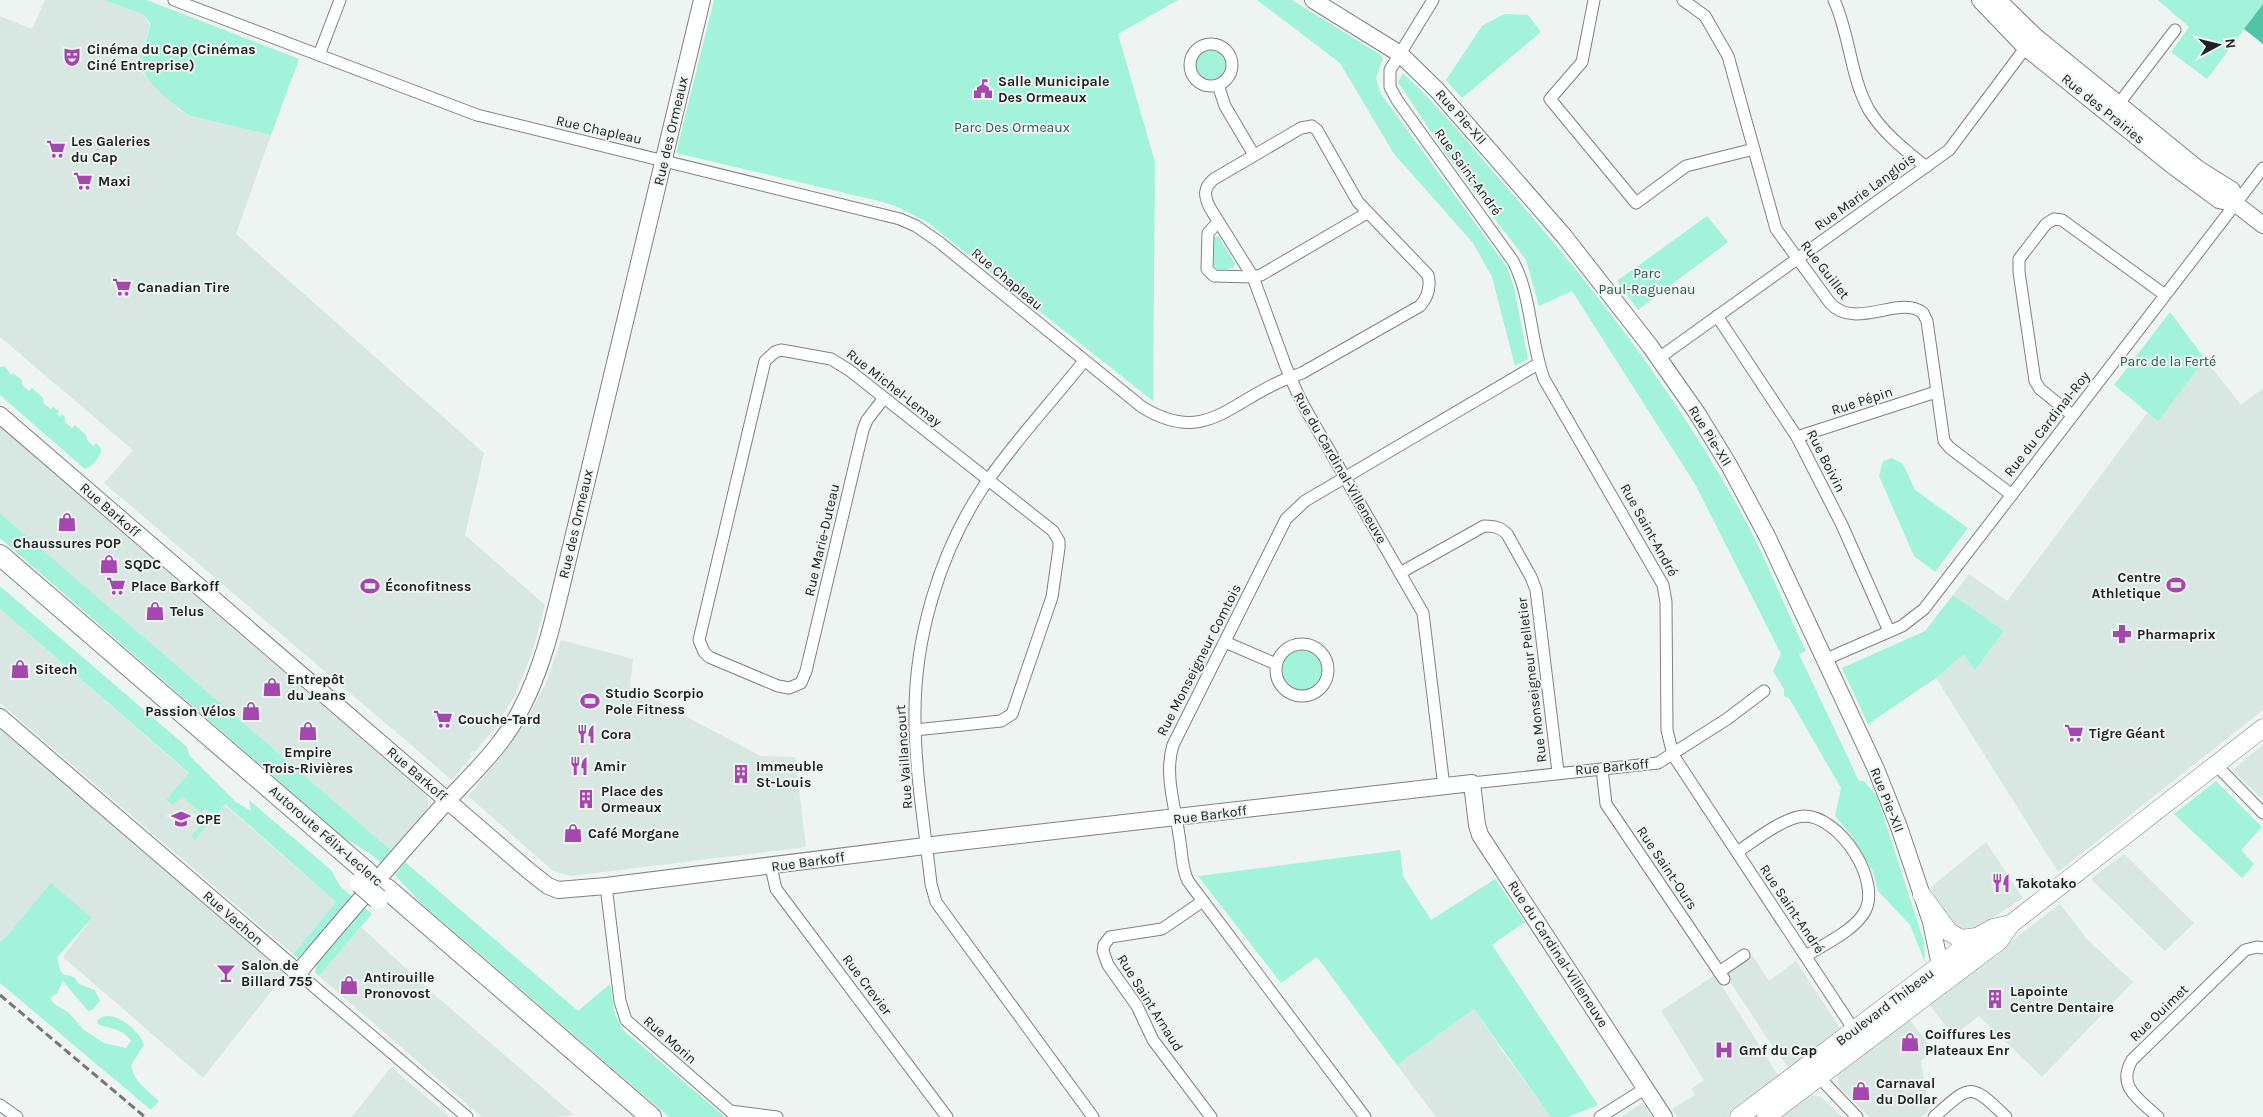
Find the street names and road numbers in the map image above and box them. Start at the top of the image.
street label: Rue des Prairies [2058,70,2148,148]
street label: Rue des Ormeaux [650,75,692,187]
street label: Rue Pie-XII [1432,86,1490,148]
street label: Rue Chapleau [554,112,644,148]
street label: Rue Saint-André [1431,125,1505,219]
street label: Rue Marie Langlois [1811,150,1919,234]
street label: Rue Guillet [1797,237,1853,303]
street label: Rue Chapleau [968,244,1046,314]
street label: Rue Michel-Lemay [843,345,945,431]
street label: Rue du Cardinal-Roy [2001,367,2094,480]
street label: Rue Pépin [1829,383,1895,419]
street label: Rue du Cardinal-Villeneuve [1290,389,1390,547]
street label: Rue Pie-XII [1685,403,1735,469]
street label: Rue Boivin [1803,427,1849,495]
street label: Rue des Ormeaux [555,468,597,580]
street label: Rue Barkoff [76,479,144,541]
street label: Rue Saint-André [1616,481,1682,579]
street label: Rue Marie-Duteau [801,482,843,598]
street label: Rue Monseigneur Comtois [1153,581,1245,739]
street label: Rue Monseigneur Pelletier [1513,596,1551,764]
street label: Rue Vaillancourt [892,704,916,810]
street label: Rue Barkoff [383,743,451,805]
street label: Rue Barkoff [1574,755,1650,779]
street label: Rue Pie-XII [1866,765,1908,835]
street label: Autoroute Félix-Leclerc [266,782,386,890]
street label: Rue Barkoff [1172,802,1248,828]
street label: Rue Saint-Ours [1633,823,1701,913]
street label: Rue Barkoff [770,848,846,876]
street label: Rue Saint-André [1756,861,1828,957]
street label: Rue du Cardinal-Villeneuve [1504,877,1612,1031]
street label: Rue Vachon [199,887,267,949]
street label: Rue Crevier [839,951,896,1020]
street label: Rue Saint Arnaud [1113,951,1187,1055]
street label: Boulevard Thibeau [1832,965,1938,1049]
street label: Rue Ouimet [2126,981,2192,1045]
street label: Rue Morin [640,1012,700,1068]

